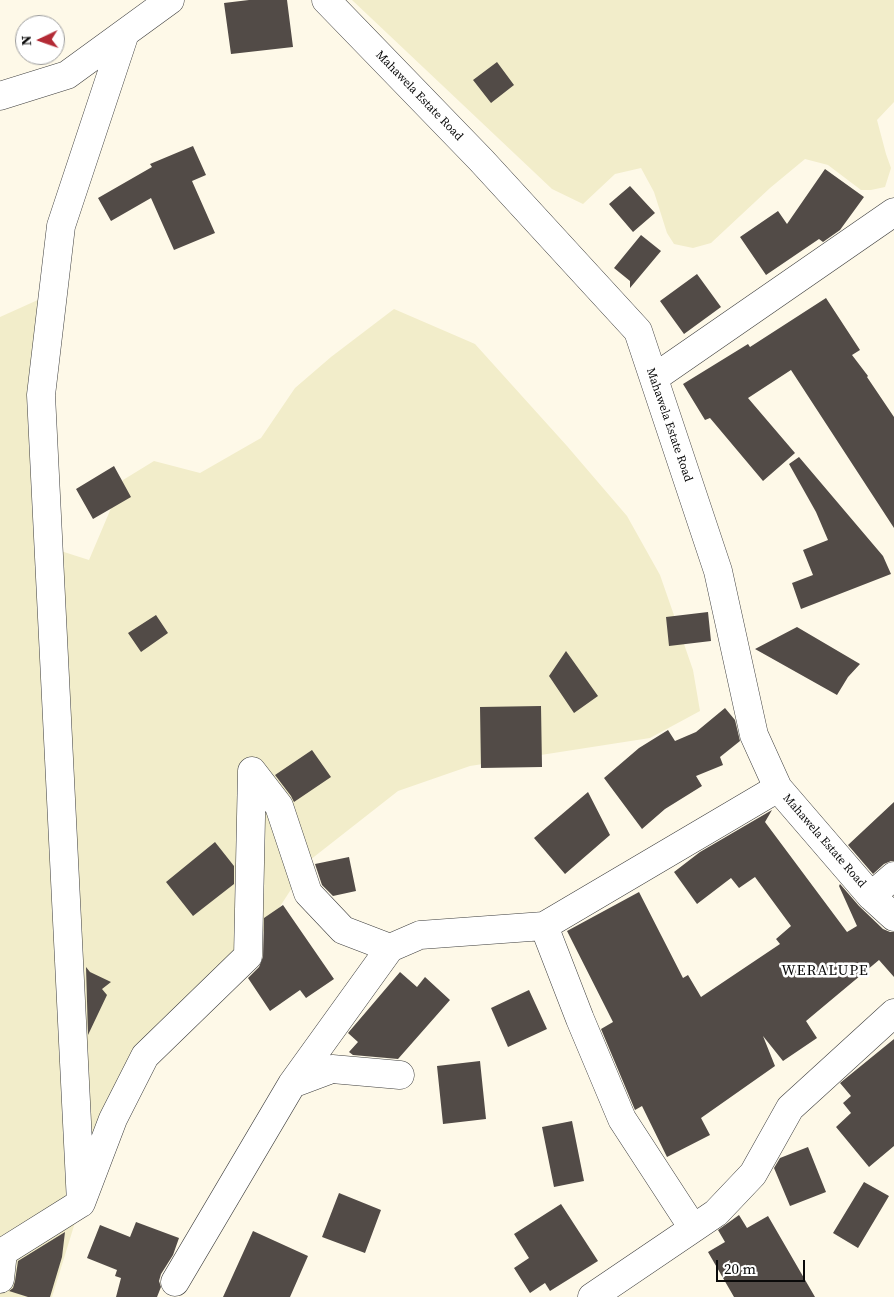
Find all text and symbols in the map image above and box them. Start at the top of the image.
north arrow [15,15,65,65]
text: N [16,35,36,46]
street label: Mahawela Estate Road [372,48,466,144]
street label: Mahawela Estate Road [643,366,695,484]
street label: Mahawela Estate Road [779,791,869,891]
district label: WERALUPE [780,962,870,980]
scale bar [719,1250,808,1282]
text: 20 m [724,1258,756,1279]

